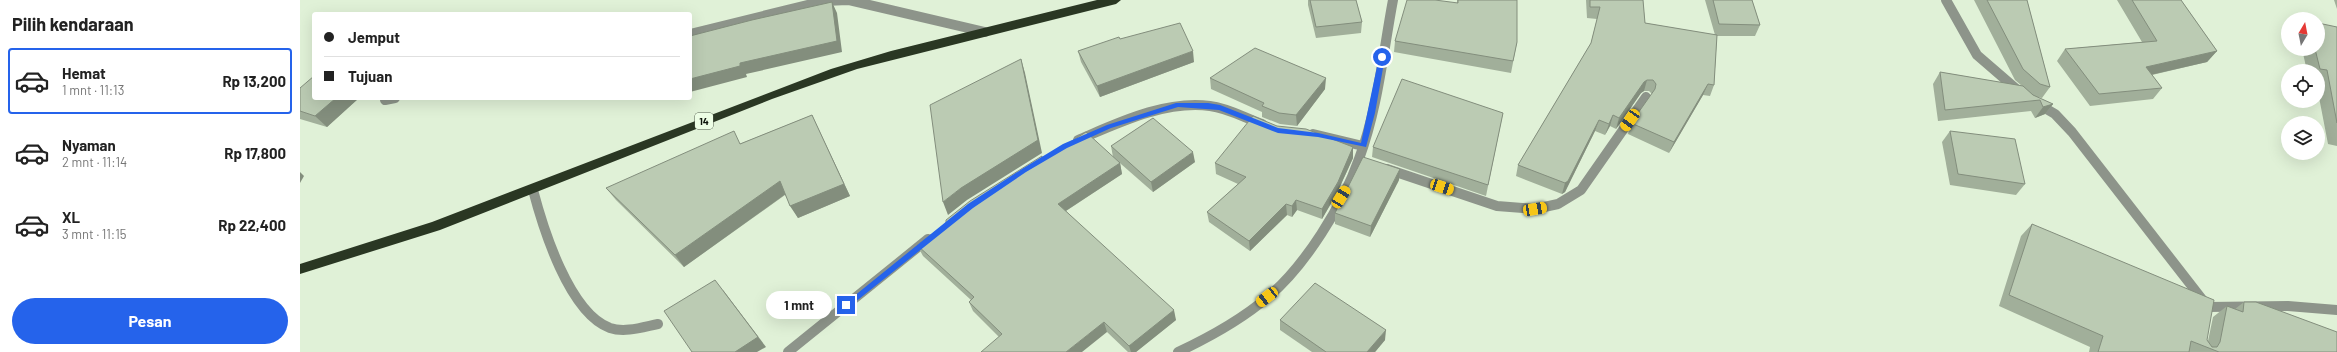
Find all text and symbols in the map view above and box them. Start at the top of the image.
north arrow [2281,12,2325,56]
map controls [2281,12,2325,160]
text: Pilih kendaraan [12,13,133,35]
text: Jemput [348,28,400,46]
route start [1373,48,1391,66]
icon: car [14,63,50,99]
text: Hemat [62,64,106,82]
button: locate [2281,64,2325,108]
text: Tujuan [348,67,392,85]
text: Rp 13,200 [222,72,286,90]
text: 1 mnt · 11:13 [62,82,124,98]
car [1618,107,1642,133]
road number: 14 [695,113,713,129]
button: layers [2281,116,2325,160]
icon: car [14,135,50,171]
text: Nyaman [62,136,116,154]
text: Rp 17,800 [224,144,286,162]
text: 2 mnt · 11:14 [62,154,127,170]
car [1429,178,1455,196]
car [1330,184,1352,210]
car [1522,201,1548,217]
icon: car [14,207,50,243]
text: XL [62,208,80,226]
text: Rp 22,400 [218,216,286,234]
text: 3 mnt · 11:15 [62,226,127,242]
car [1254,285,1280,309]
callout: 1 mnt [766,291,832,319]
route end [837,296,855,314]
text: 1 mnt [784,297,814,313]
button: Pesan [12,298,288,344]

